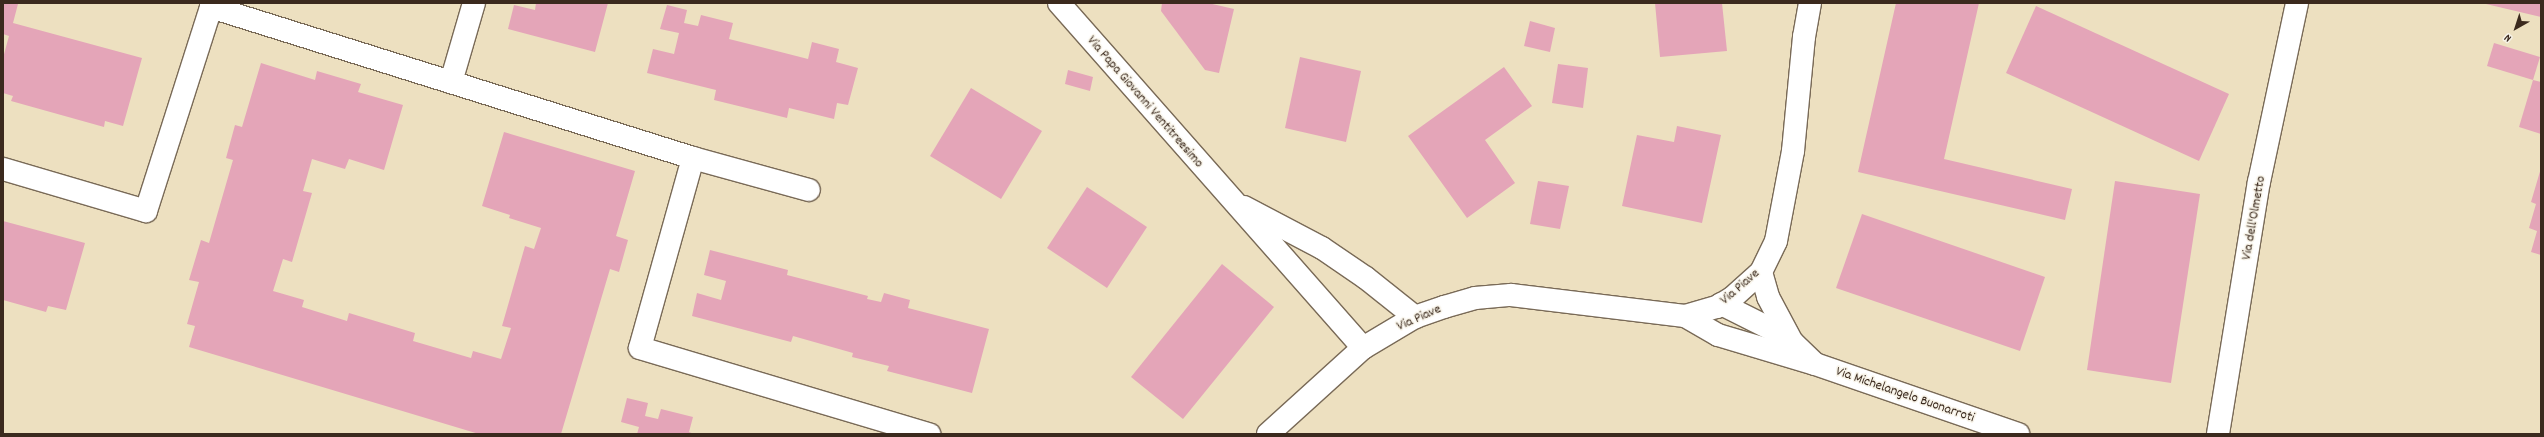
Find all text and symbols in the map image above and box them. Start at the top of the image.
north arrow [2496,8,2536,48]
text: N [2501,29,2516,45]
street label: Via Papa Giovanni Ventitreesimo [1083,33,1207,171]
street label: Via dell'Olmetto [2238,175,2270,261]
street label: Via Piave [1717,265,1763,309]
street label: Via Piave [1394,301,1444,335]
street label: Via Michelangelo Buonarroti [1833,363,1977,427]

